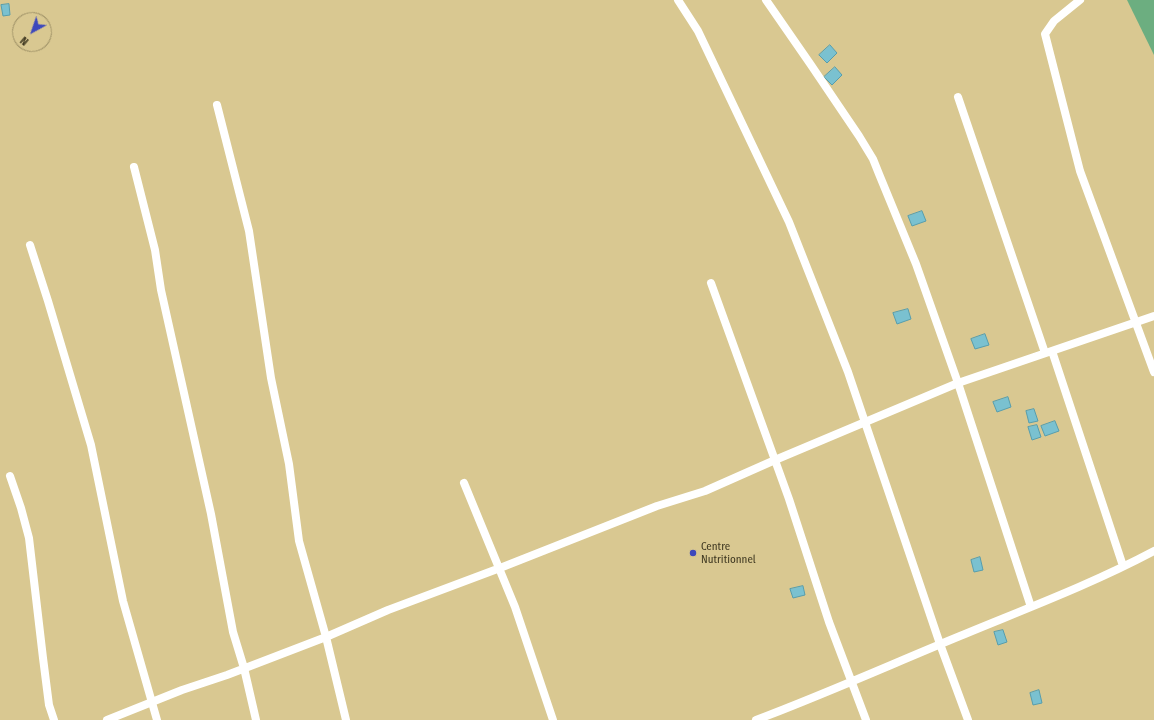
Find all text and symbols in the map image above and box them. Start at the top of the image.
north arrow [12,12,52,52]
text: N [18,34,31,48]
place label: Centre Nutritionnel [701,540,756,566]
marker: Centre Nutritionnel [688,548,698,558]

